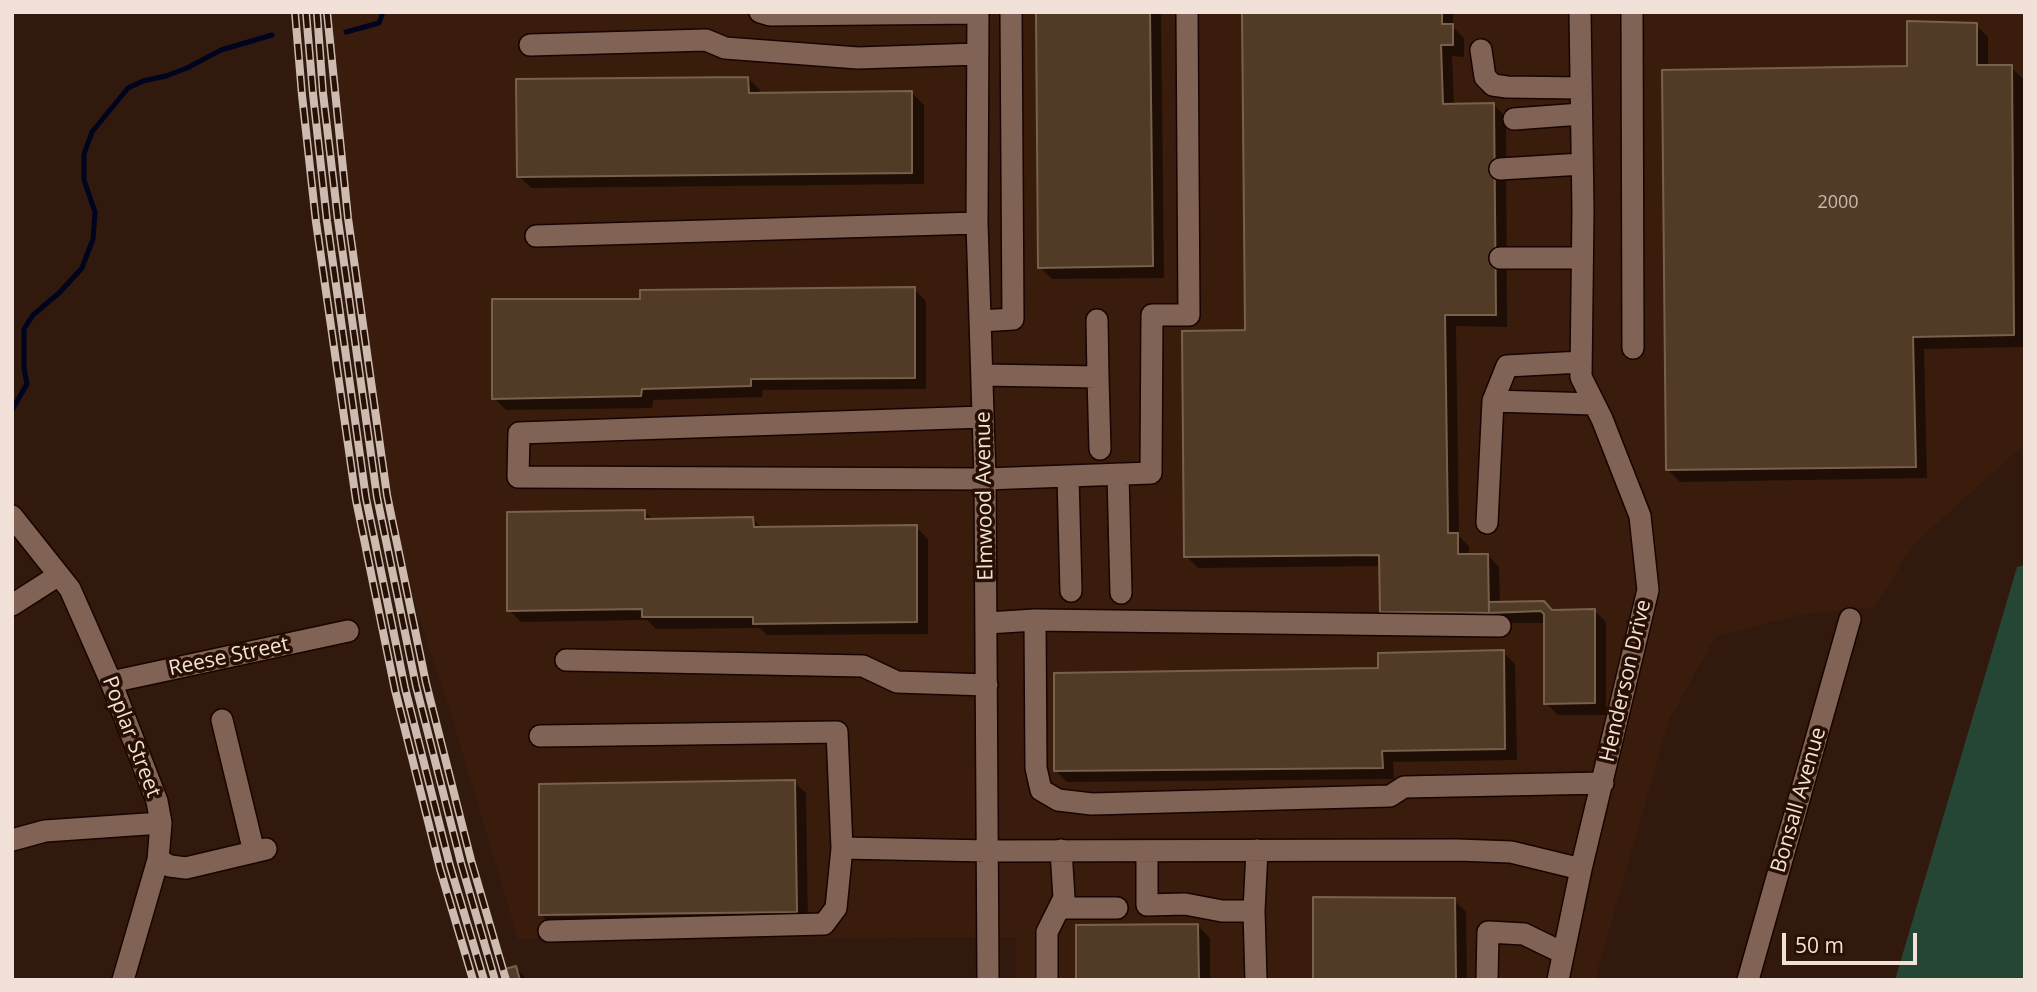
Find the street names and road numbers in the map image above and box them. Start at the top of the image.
street label: Elmwood Avenue [971,411,999,581]
street label: Henderson Drive [1595,597,1657,765]
street label: Reese Street [166,632,292,682]
street label: Poplar Street [96,673,166,801]
street label: Bonsall Avenue [1766,724,1832,876]

